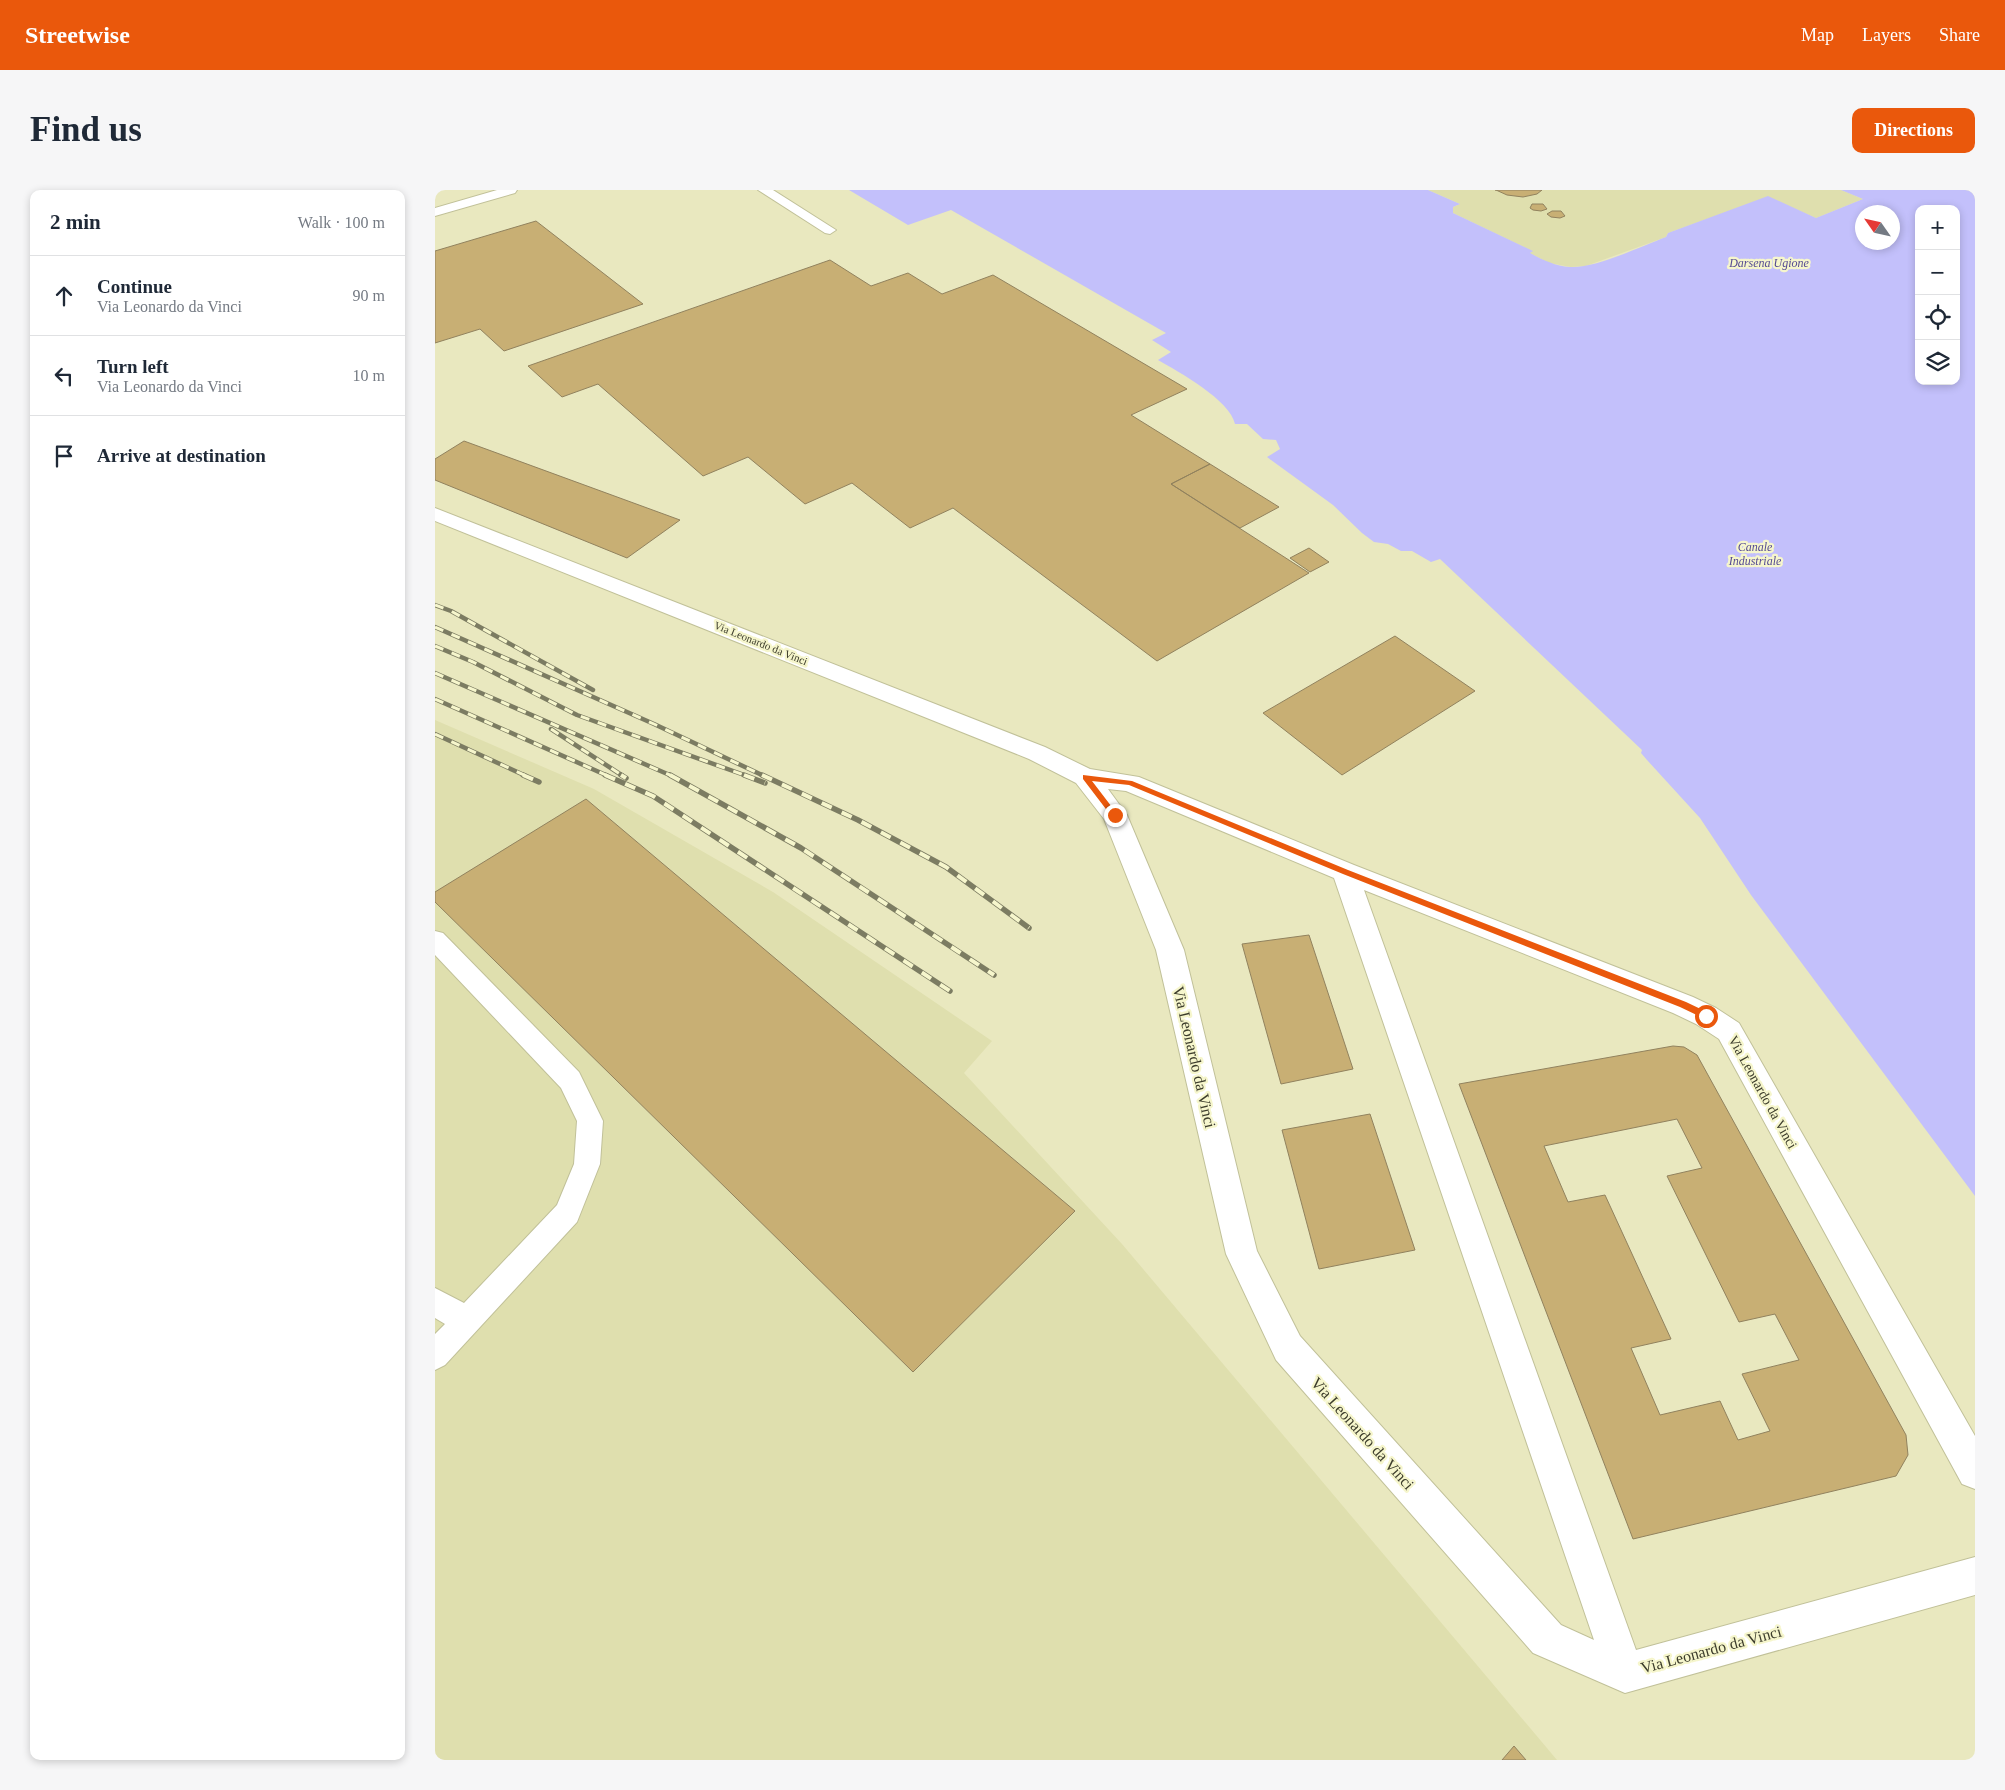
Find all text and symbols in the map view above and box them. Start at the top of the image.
text: Streetwise [25,22,130,48]
text: Map [1801,25,1834,45]
text: Layers [1862,25,1911,45]
text: Share [1939,25,1980,45]
button: Directions [1852,108,1975,153]
text: Find us [30,110,142,149]
north arrow [1855,205,1900,250]
map controls [1915,205,1960,385]
button: + [1915,205,1960,250]
text: 2 min [50,210,101,234]
text: Walk · 100 m [298,214,385,231]
button: − [1915,250,1960,295]
water label: Darsena Ugione [1728,256,1809,270]
text: Continue [97,276,172,297]
icon: ahead [50,282,78,310]
text: 90 m [353,287,385,304]
button: locate [1915,295,1960,340]
text: Via Leonardo da Vinci [97,298,242,315]
button: layers [1915,340,1960,385]
text: Turn left [97,356,169,377]
icon: left [50,362,78,390]
text: 10 m [353,367,385,384]
text: Via Leonardo da Vinci [97,378,242,395]
icon: arrive [50,442,78,470]
text: Arrive at destination [97,445,266,466]
water label: Canale Industriale [1728,540,1782,568]
street label: Via Leonardo da Vinci [713,619,809,667]
route end [1104,804,1127,827]
street label: Via Leonardo da Vinci [1170,985,1219,1130]
route start [1695,1005,1718,1028]
street label: Via Leonardo da Vinci [1725,1033,1800,1151]
street label: Via Leonardo da Vinci [1308,1374,1418,1493]
street label: Via Leonardo da Vinci [1639,1622,1784,1676]

